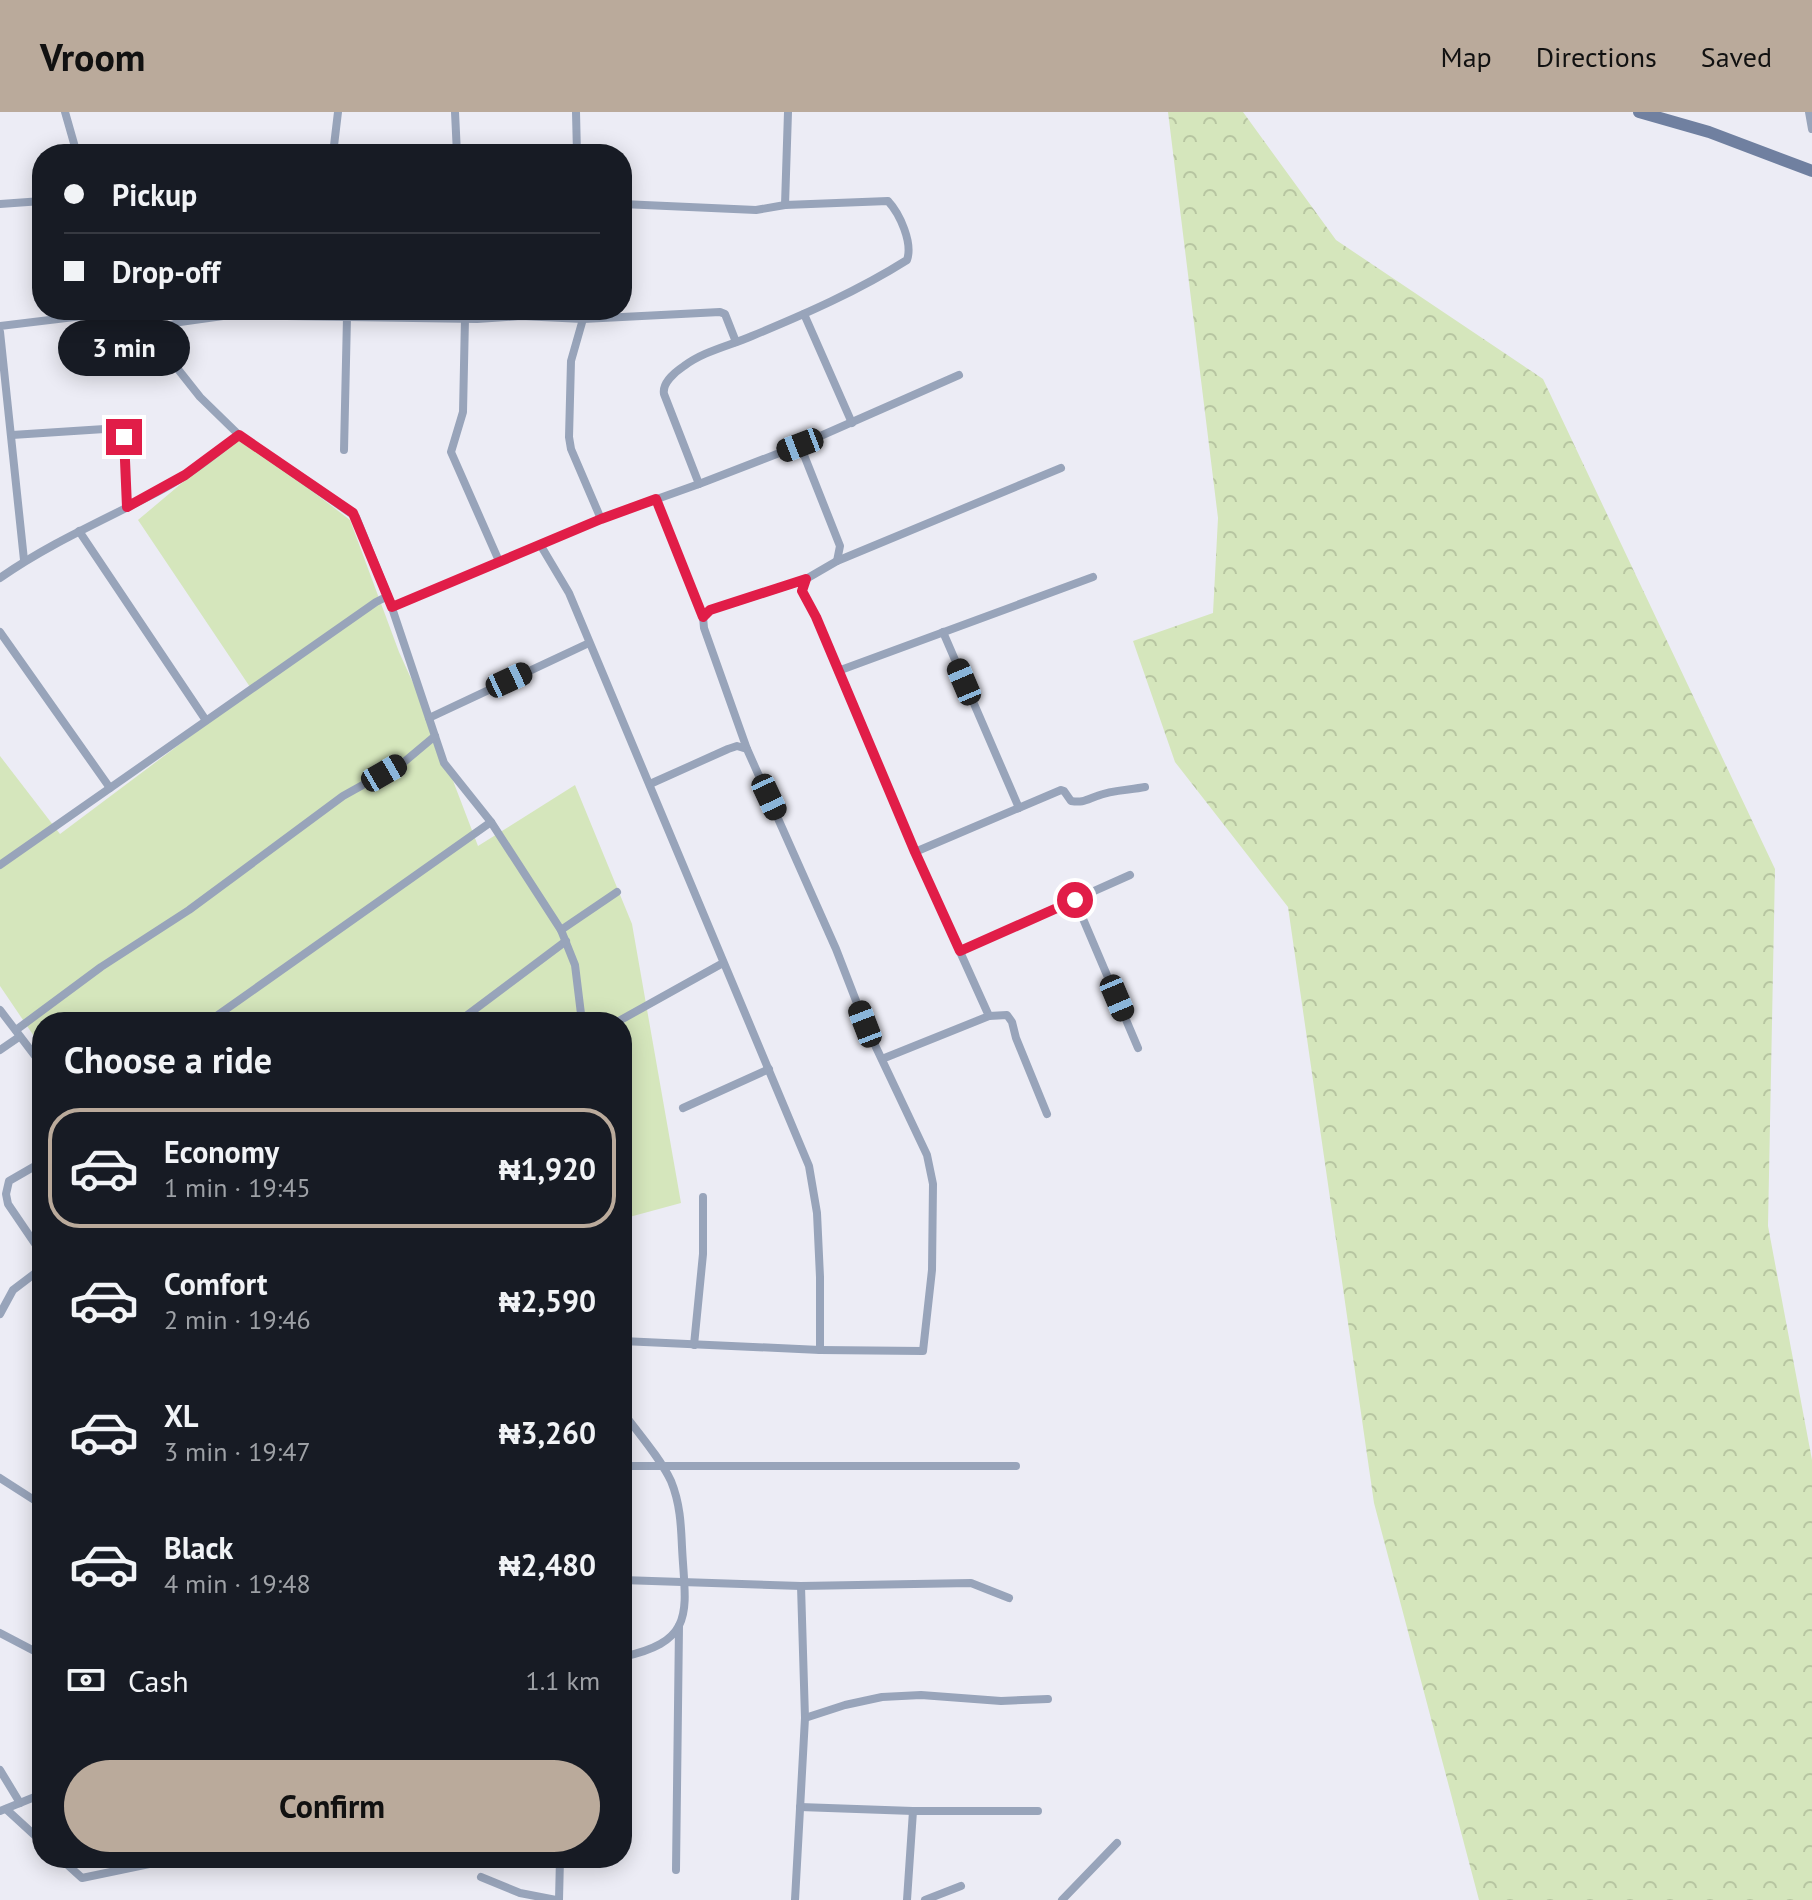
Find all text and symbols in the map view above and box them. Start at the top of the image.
text: Vroom [40,32,145,81]
text: Map [1441,38,1492,75]
text: Directions [1536,38,1657,75]
text: Saved [1701,38,1772,75]
text: Pickup [112,175,197,214]
text: Drop-off [112,252,220,291]
callout: 3 min [58,321,190,377]
text: 3 min [92,331,156,364]
route end [106,419,142,455]
car [773,425,827,465]
car [944,655,984,709]
car [482,659,536,701]
car [357,751,411,795]
car [748,770,790,824]
route start [1057,882,1093,918]
car [1097,971,1137,1025]
car [845,997,885,1051]
text: Choose a ride [64,1036,272,1083]
icon: car [68,1132,140,1204]
text: Economy [164,1132,279,1171]
text: ₦1,920 [499,1149,596,1188]
text: 1 min · 19:45 [164,1171,311,1204]
icon: car [68,1264,140,1336]
text: Comfort [164,1264,267,1303]
text: ₦2,590 [499,1281,596,1320]
text: 2 min · 19:46 [164,1303,311,1336]
icon: car [68,1396,140,1468]
text: XL [164,1396,198,1435]
text: ₦3,260 [499,1413,596,1452]
text: 3 min · 19:47 [164,1435,311,1468]
icon: car [68,1528,140,1600]
text: Black [164,1528,233,1567]
text: ₦2,480 [499,1545,596,1584]
text: 4 min · 19:48 [164,1567,311,1600]
icon: cash [64,1658,108,1702]
text: Cash [128,1661,189,1700]
text: 1.1 km [526,1664,600,1697]
button: Confirm [64,1760,600,1852]

